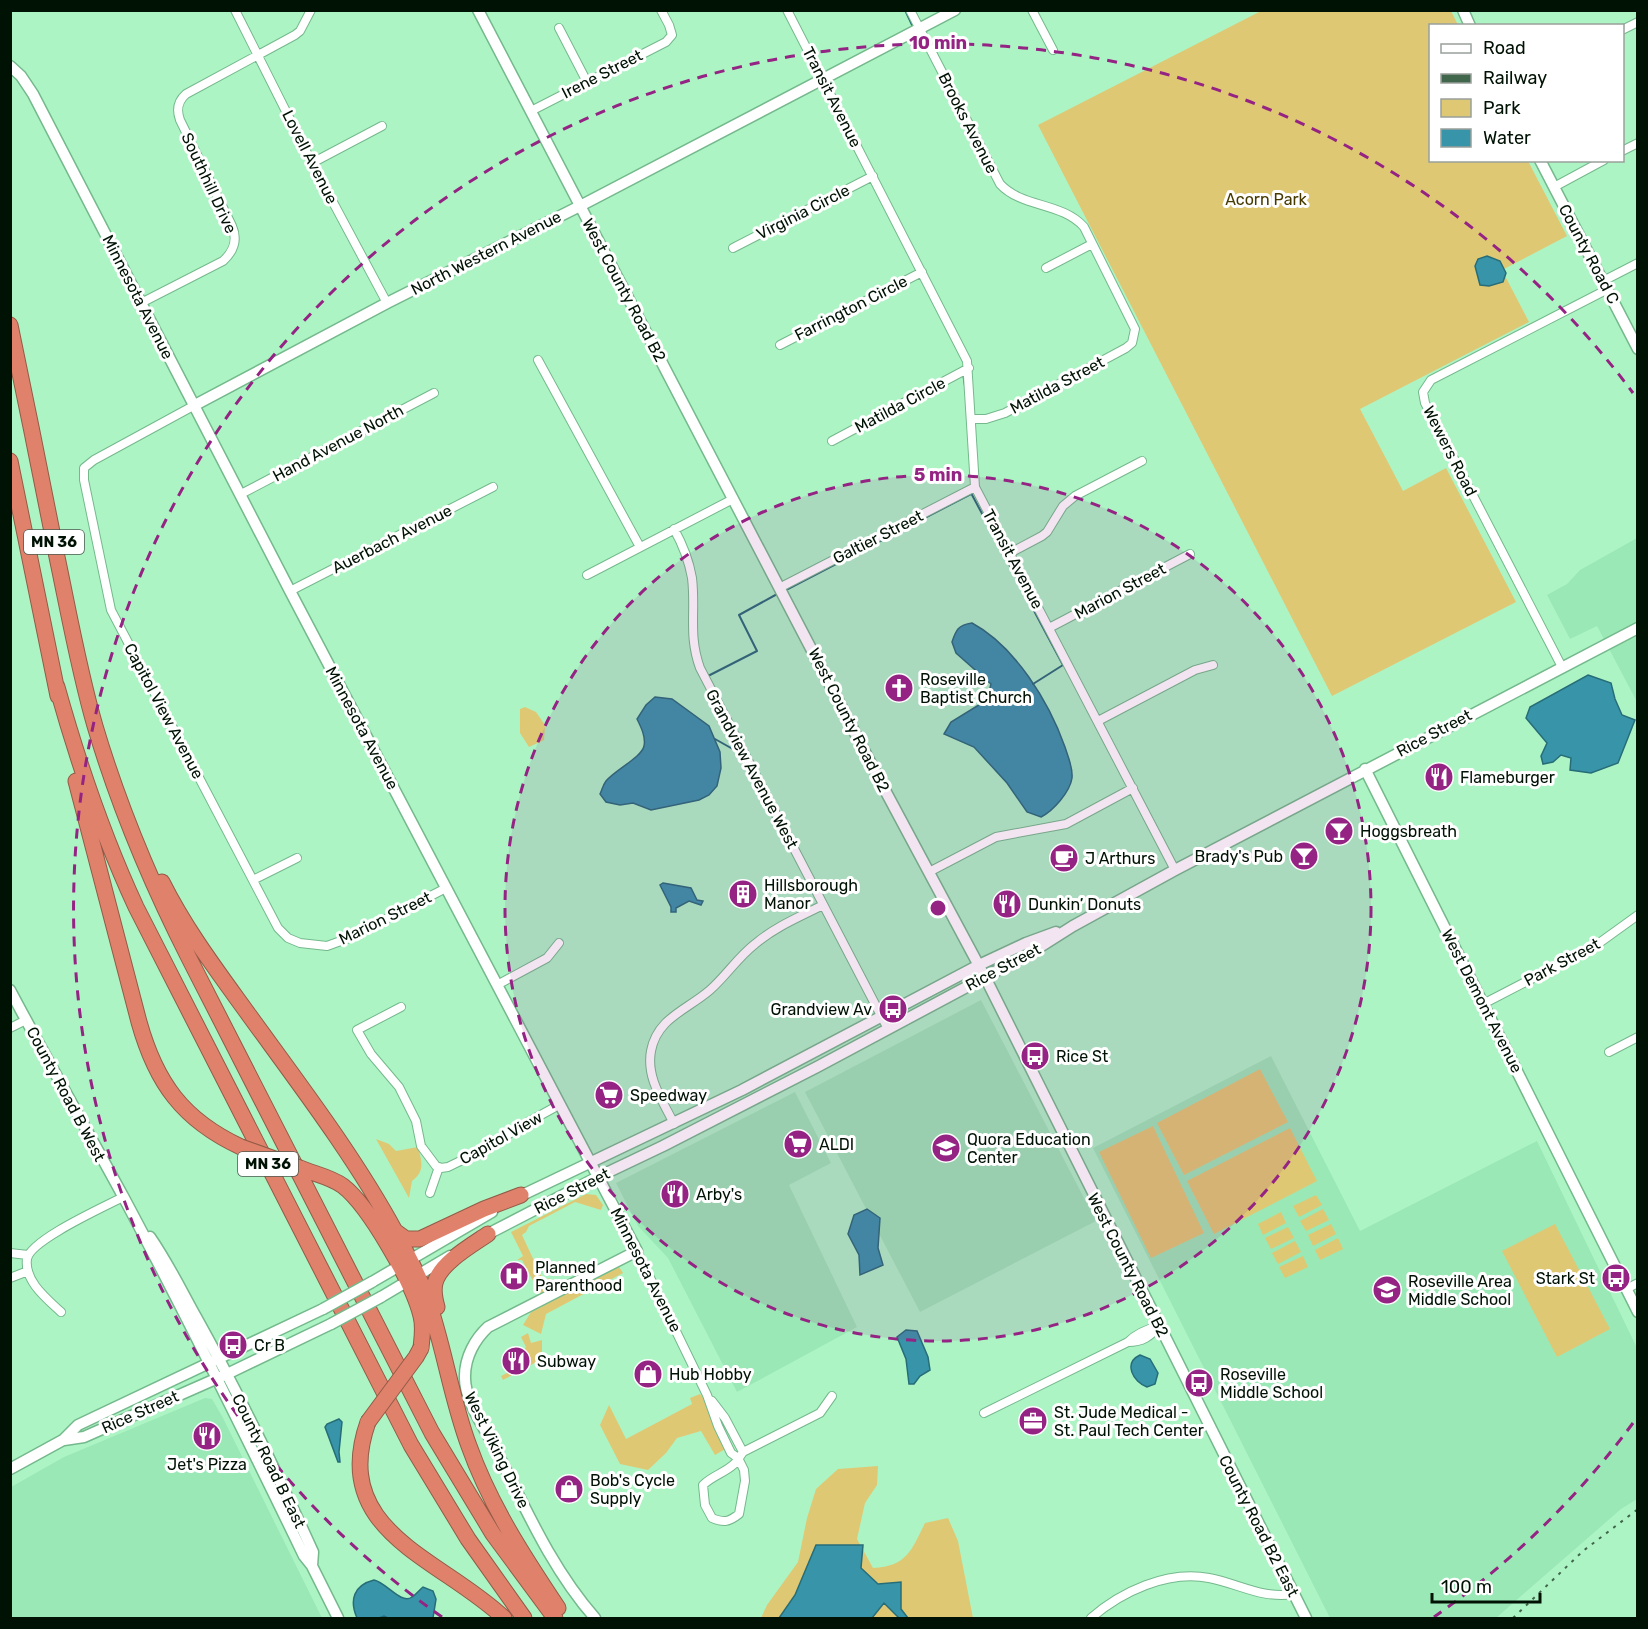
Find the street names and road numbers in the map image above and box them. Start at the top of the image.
street label: Transit Avenue [799,44,866,150]
street label: Irene Street [558,46,646,102]
street label: Brooks Avenue [934,69,1002,177]
street label: Lovell Avenue [278,107,342,207]
street label: Southhill Drive [177,130,241,236]
street label: Virginia Circle [753,180,853,244]
street label: County Road C [1555,201,1623,307]
street label: North Western Avenue [408,207,564,299]
street label: West County Road B2 [578,215,670,365]
street label: Minnesota Avenue [98,232,178,362]
street label: Farrington Circle [791,271,911,345]
street label: Matilda Street [1007,352,1107,418]
street label: Matilda Circle [851,373,949,437]
street label: Hand Avenue North [269,401,407,485]
street label: Wewers Road [1419,403,1481,499]
street label: Auerbach Avenue [329,501,455,577]
street label: Galtier Street [830,506,926,568]
street label: Transit Avenue [979,506,1047,612]
road number: MN 36 [24,530,84,554]
street label: Marion Street [1071,559,1169,623]
street label: Capitol View Avenue [120,640,208,782]
street label: West County Road B2 [804,645,894,795]
street label: Minnesota Avenue [321,663,403,793]
street label: Grandview Avenue West [702,686,802,852]
street label: Rice Street [1393,705,1475,761]
street label: Marion Street [336,887,434,949]
street label: West Demont Avenue [1438,926,1526,1076]
street label: Park Street [1521,934,1603,990]
street label: Rice Street [962,939,1044,995]
street label: County Road B West [22,1023,110,1165]
street label: Capitol View [456,1107,546,1169]
road number: MN 36 [238,1152,298,1176]
street label: Rice Street [531,1164,613,1218]
street label: West County Road B2 [1083,1190,1173,1340]
street label: Minnesota Avenue [606,1205,686,1335]
street label: Rice Street [99,1387,181,1437]
street label: West Viking Drive [461,1389,533,1511]
street label: County Road B East [228,1391,310,1531]
street label: County Road B2 East [1215,1452,1303,1600]

